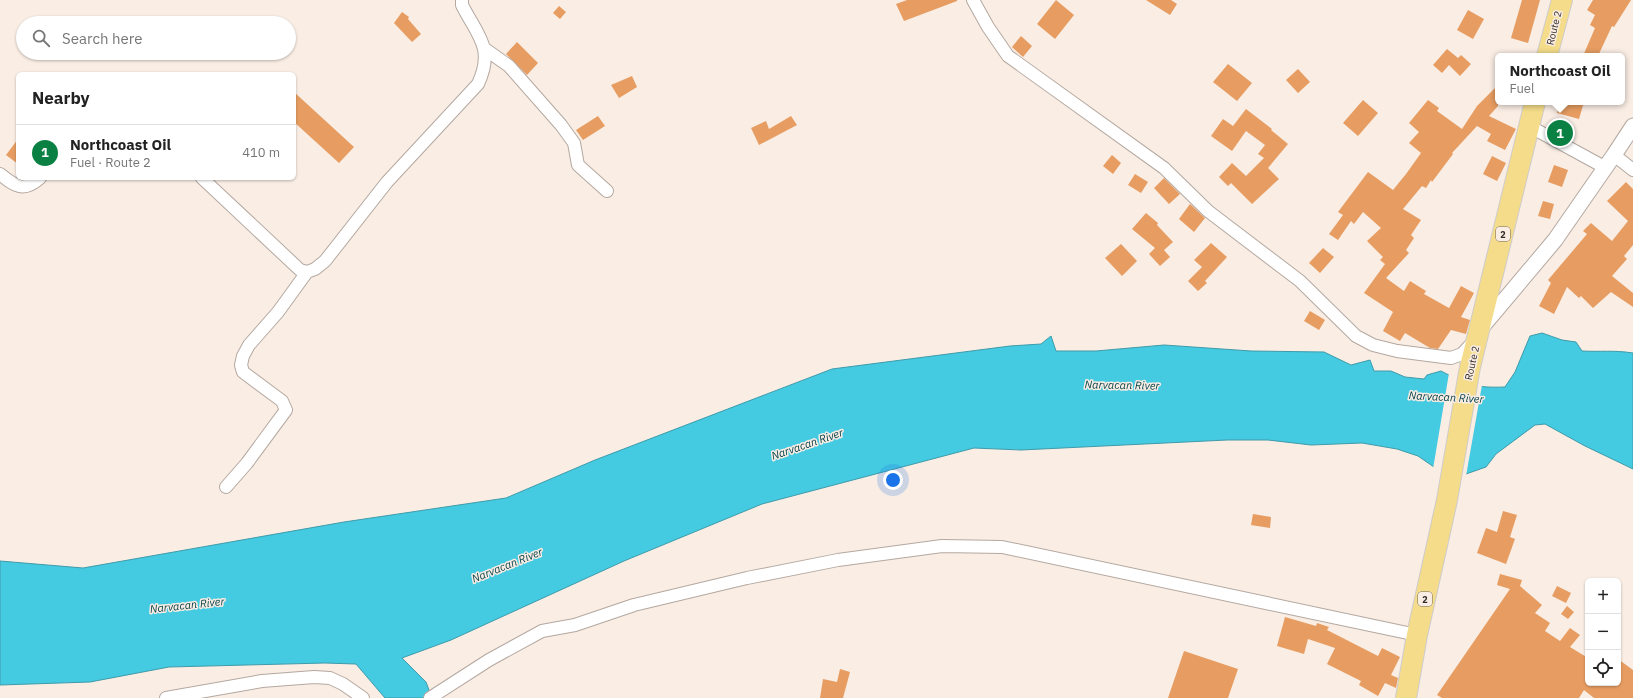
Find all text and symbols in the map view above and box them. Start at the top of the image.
street label: Route 2 [1543,10,1565,46]
search box [16,16,296,60]
icon: search [30,27,52,49]
text: Search here [62,29,142,48]
popup [1495,53,1625,105]
text: Northcoast Oil [1509,61,1611,80]
text: Fuel [1509,80,1534,97]
text: Nearby [32,87,90,109]
pin: 1 [1547,118,1573,148]
text: Northcoast Oil [70,135,171,154]
text: 1 [41,144,49,161]
text: 410 m [242,144,280,161]
text: Fuel · Route 2 [70,154,151,171]
road number: 2 [1496,227,1510,241]
street label: Route 2 [1462,345,1482,381]
water label: Narvacan River [1084,377,1161,393]
water label: Narvacan River [1408,388,1485,406]
water label: Narvacan River [769,425,846,463]
your location [883,470,903,490]
water label: Narvacan River [470,544,545,586]
map controls [1585,578,1621,686]
button: + [1585,578,1621,614]
road number: 2 [1418,592,1432,606]
water label: Narvacan River [149,594,226,616]
button: − [1585,614,1621,650]
button: locate [1585,650,1621,686]

